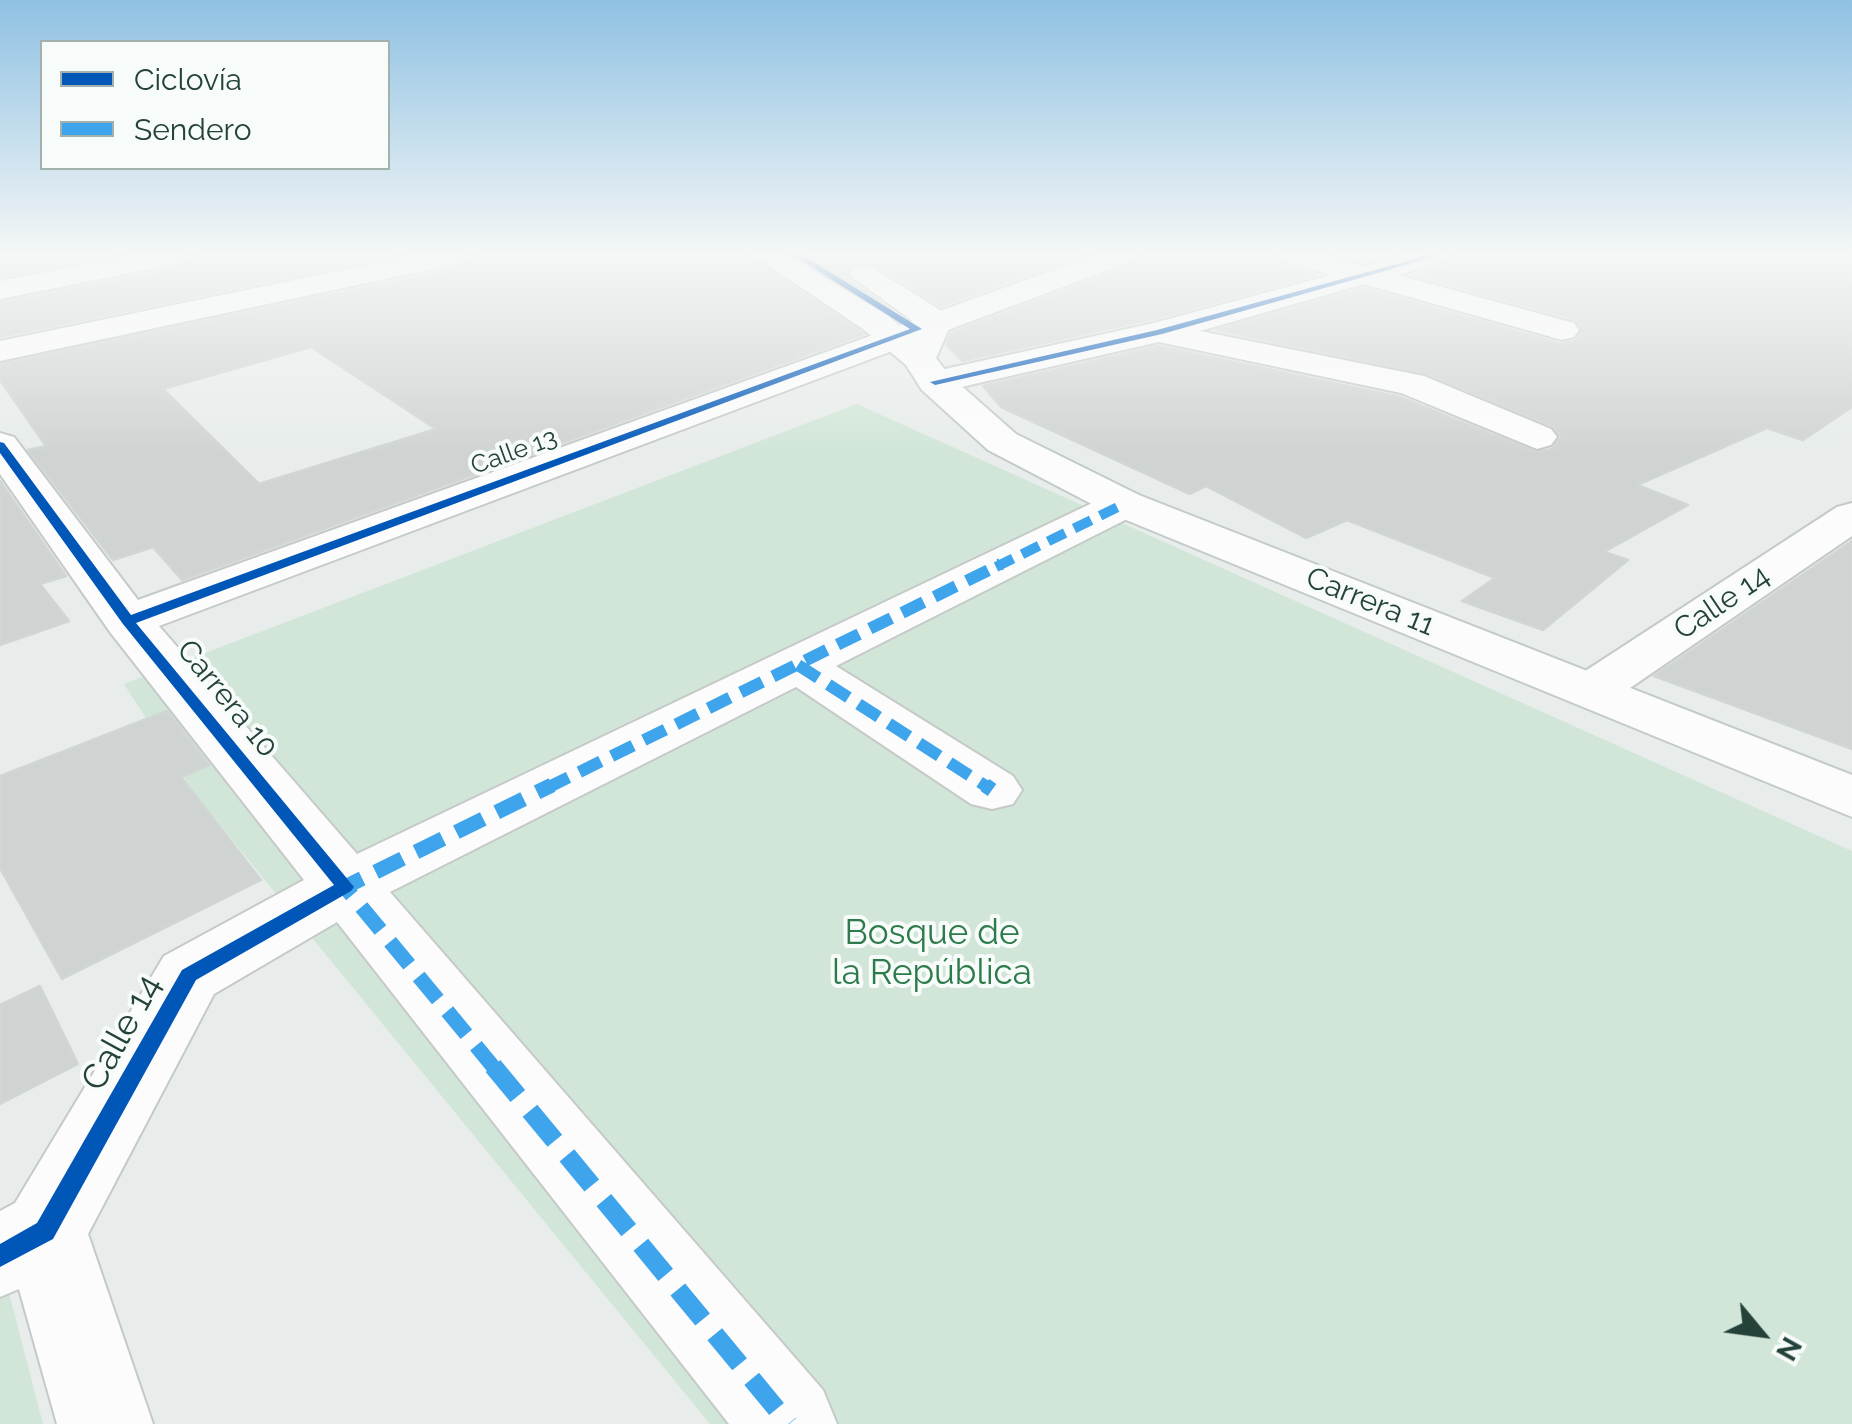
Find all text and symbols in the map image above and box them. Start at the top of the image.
legend [40,40,390,170]
text: Ciclovía [134,62,242,97]
text: Sendero [134,112,251,147]
street label: Calle 13 [467,423,561,481]
street label: Calle 14 [1667,558,1777,648]
street label: Carrera 11 [1301,560,1439,644]
street label: Carrera 10 [169,633,285,765]
park label: Bosque de la República [832,912,1032,994]
street label: Calle 14 [73,968,171,1098]
north arrow [1712,1284,1812,1384]
text: N [1769,1331,1808,1366]

